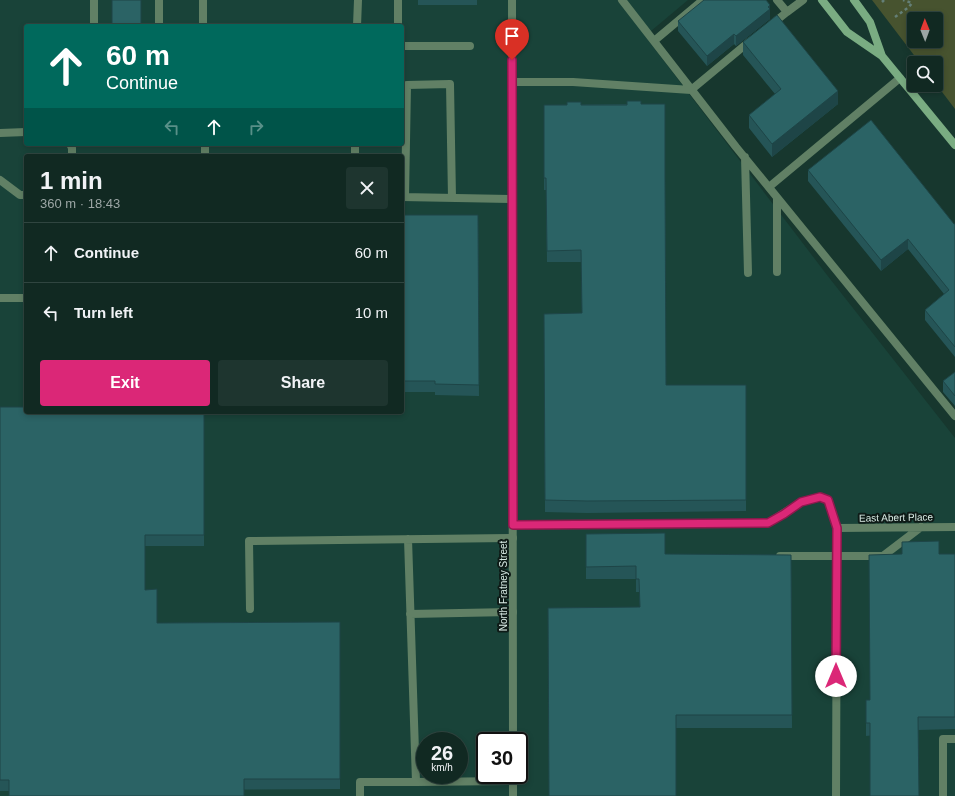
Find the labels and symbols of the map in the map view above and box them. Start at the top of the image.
north arrow [907,12,943,48]
pin [495,19,529,60]
street label: East Abert Place [859,511,933,524]
street label: North Fratney Street [498,540,509,631]
position arrow [815,655,857,697]
speed limit sign: 30 [476,732,528,784]

